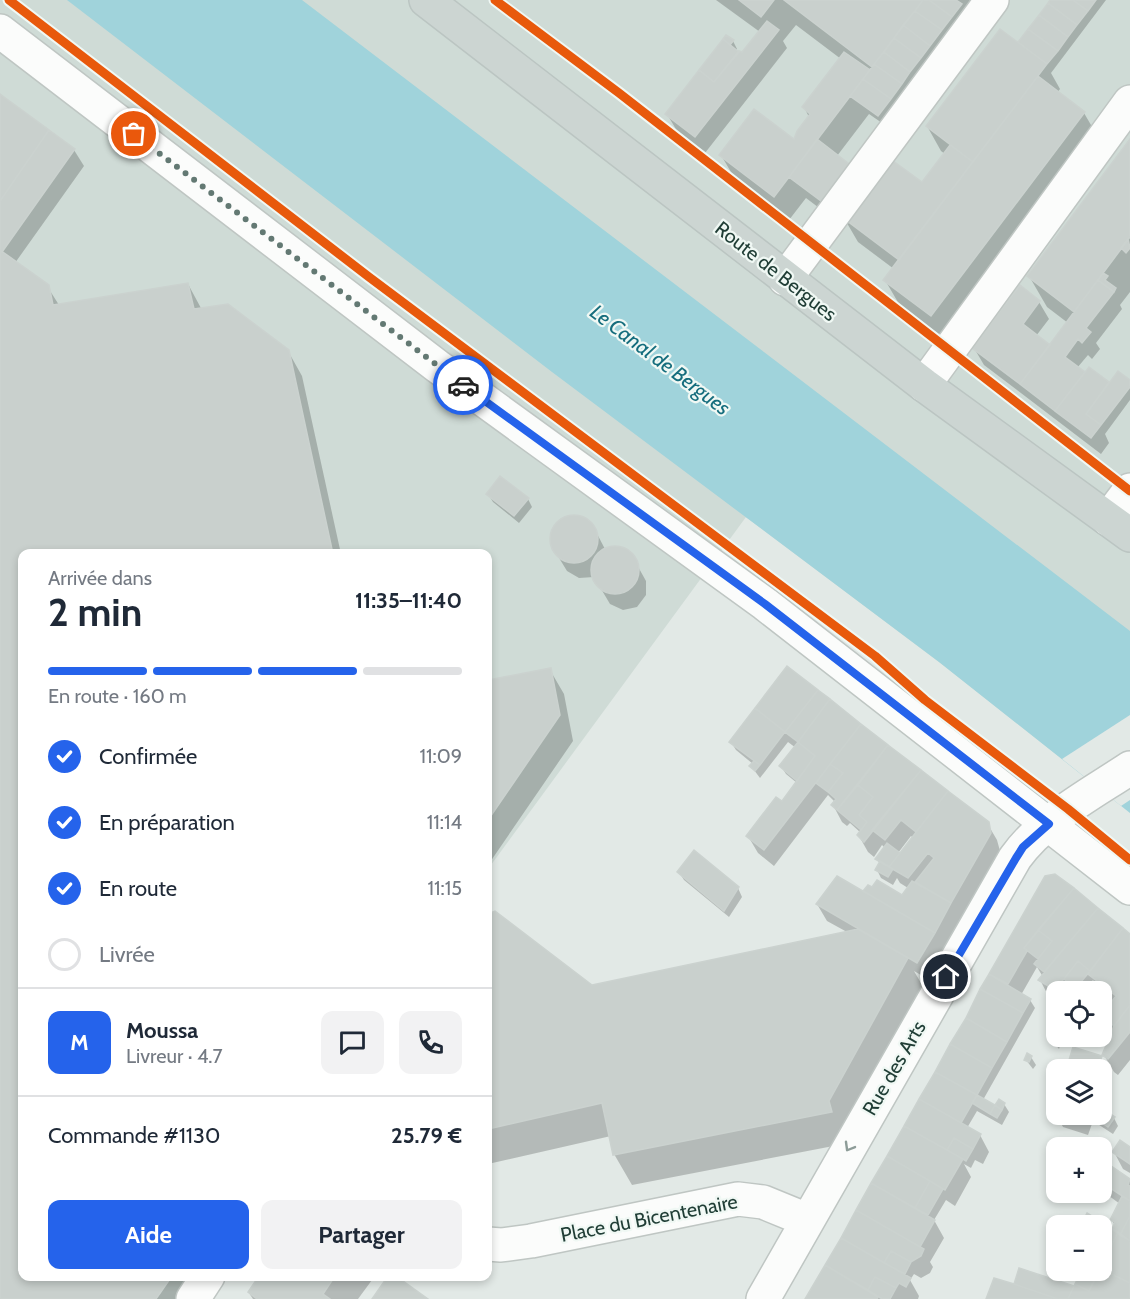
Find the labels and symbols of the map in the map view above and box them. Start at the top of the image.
pin [108,108,159,159]
street label: Route de Bergues [710,216,842,326]
water label: Le Canal de Bergues [586,299,735,420]
courier [433,355,493,415]
pin [920,951,971,1002]
street label: Rue des Arts [857,1017,931,1119]
one-way arrow [845,1141,856,1151]
street label: Place du Bicentenaire [558,1189,740,1247]

